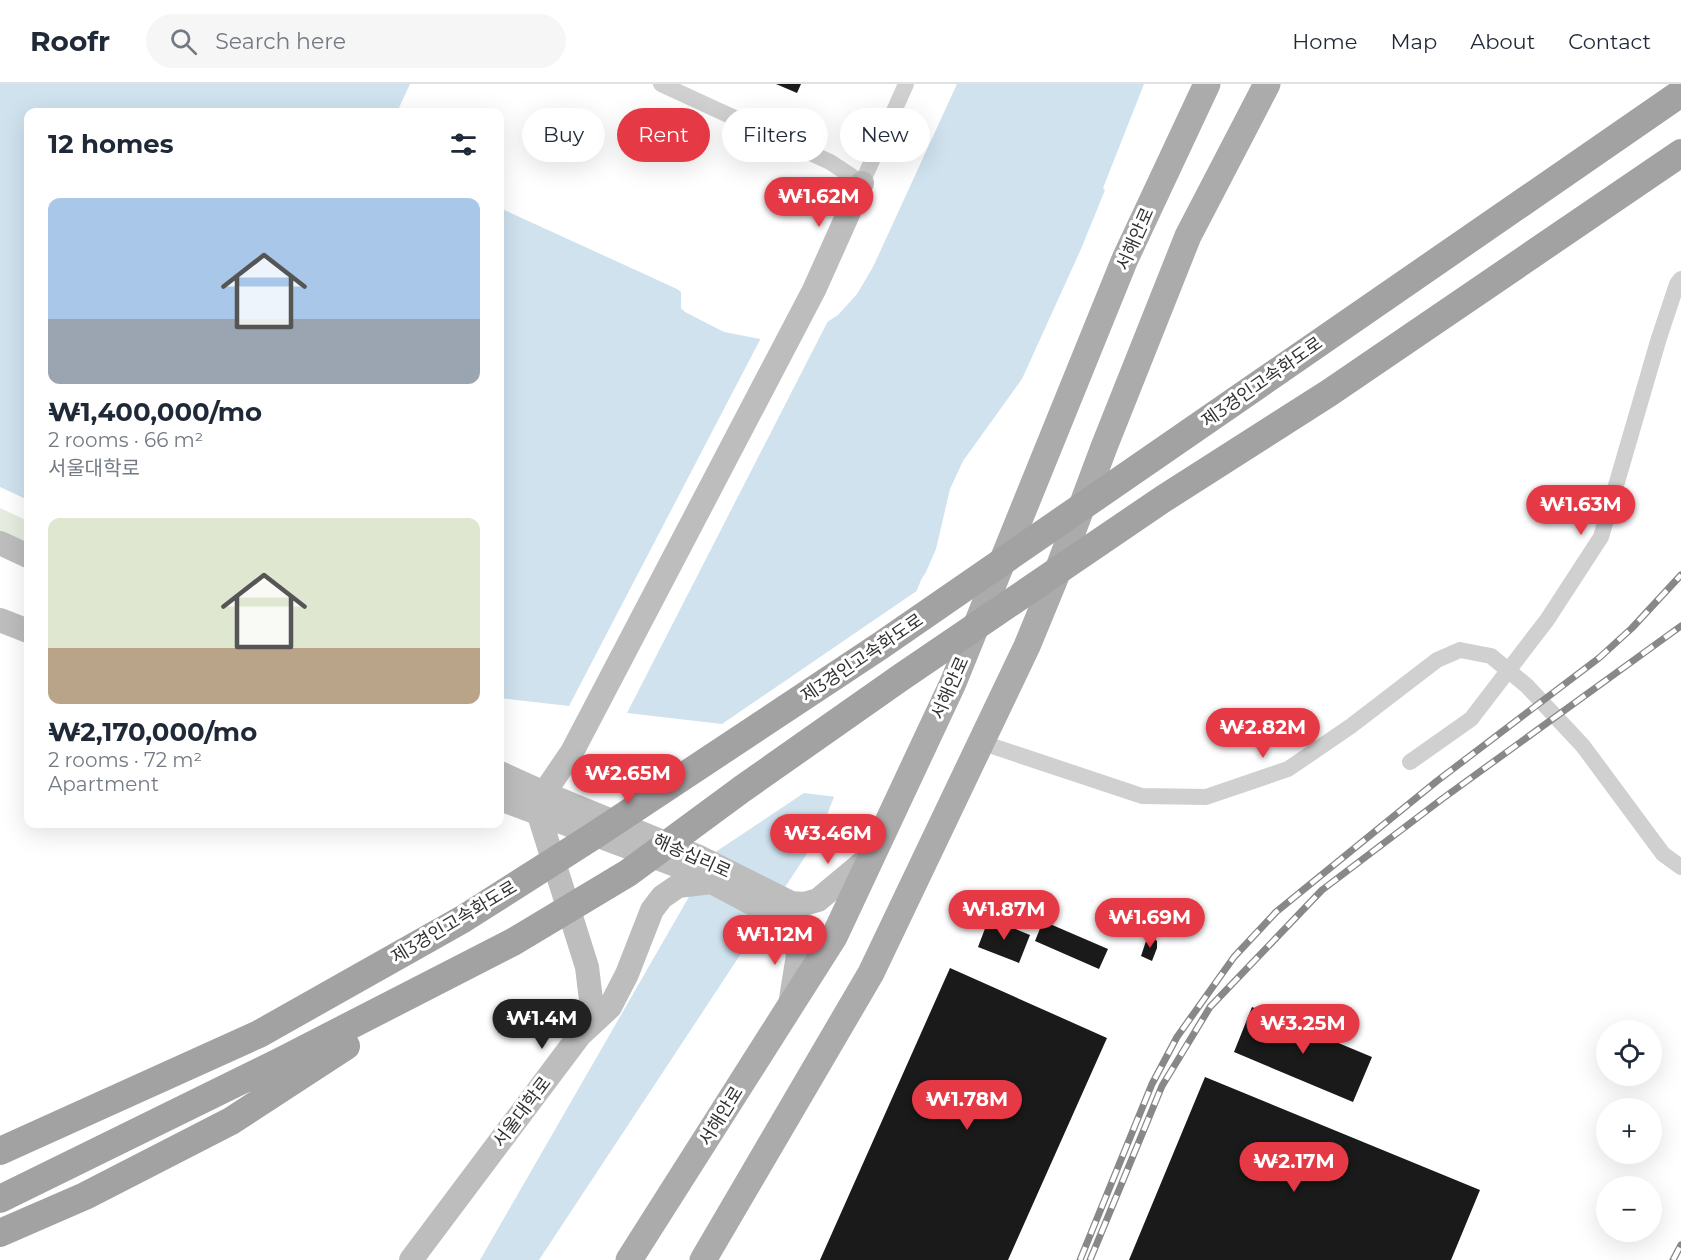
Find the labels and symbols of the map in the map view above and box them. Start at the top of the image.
pin: ₩1.62M [770,177,868,228]
street label: 서해안로 [1111,204,1159,274]
street label: 제3경인고속화도로 [1197,332,1327,432]
pin: ₩1.63M [1532,485,1630,536]
street label: 제3경인고속화도로 [797,609,927,707]
street label: 서해안로 [926,653,974,723]
pin: ₩2.82M [1214,708,1312,759]
pin: ₩2.65M [579,754,677,805]
pin: ₩3.46M [779,814,877,865]
street label: 해송십리로 [650,829,734,883]
street label: 제3경인고속화도로 [387,876,521,968]
pin: ₩1.87M [955,890,1053,941]
pin: ₩1.69M [1101,898,1199,949]
pin: ₩1.12M [726,915,824,966]
pin: ₩1.4M [500,999,584,1050]
pin: ₩3.25M [1254,1004,1352,1055]
street label: 서울대학로 [488,1072,556,1152]
pin: ₩1.78M [918,1080,1016,1131]
street label: 서해안로 [694,1082,748,1150]
pin: ₩2.17M [1245,1142,1343,1193]

